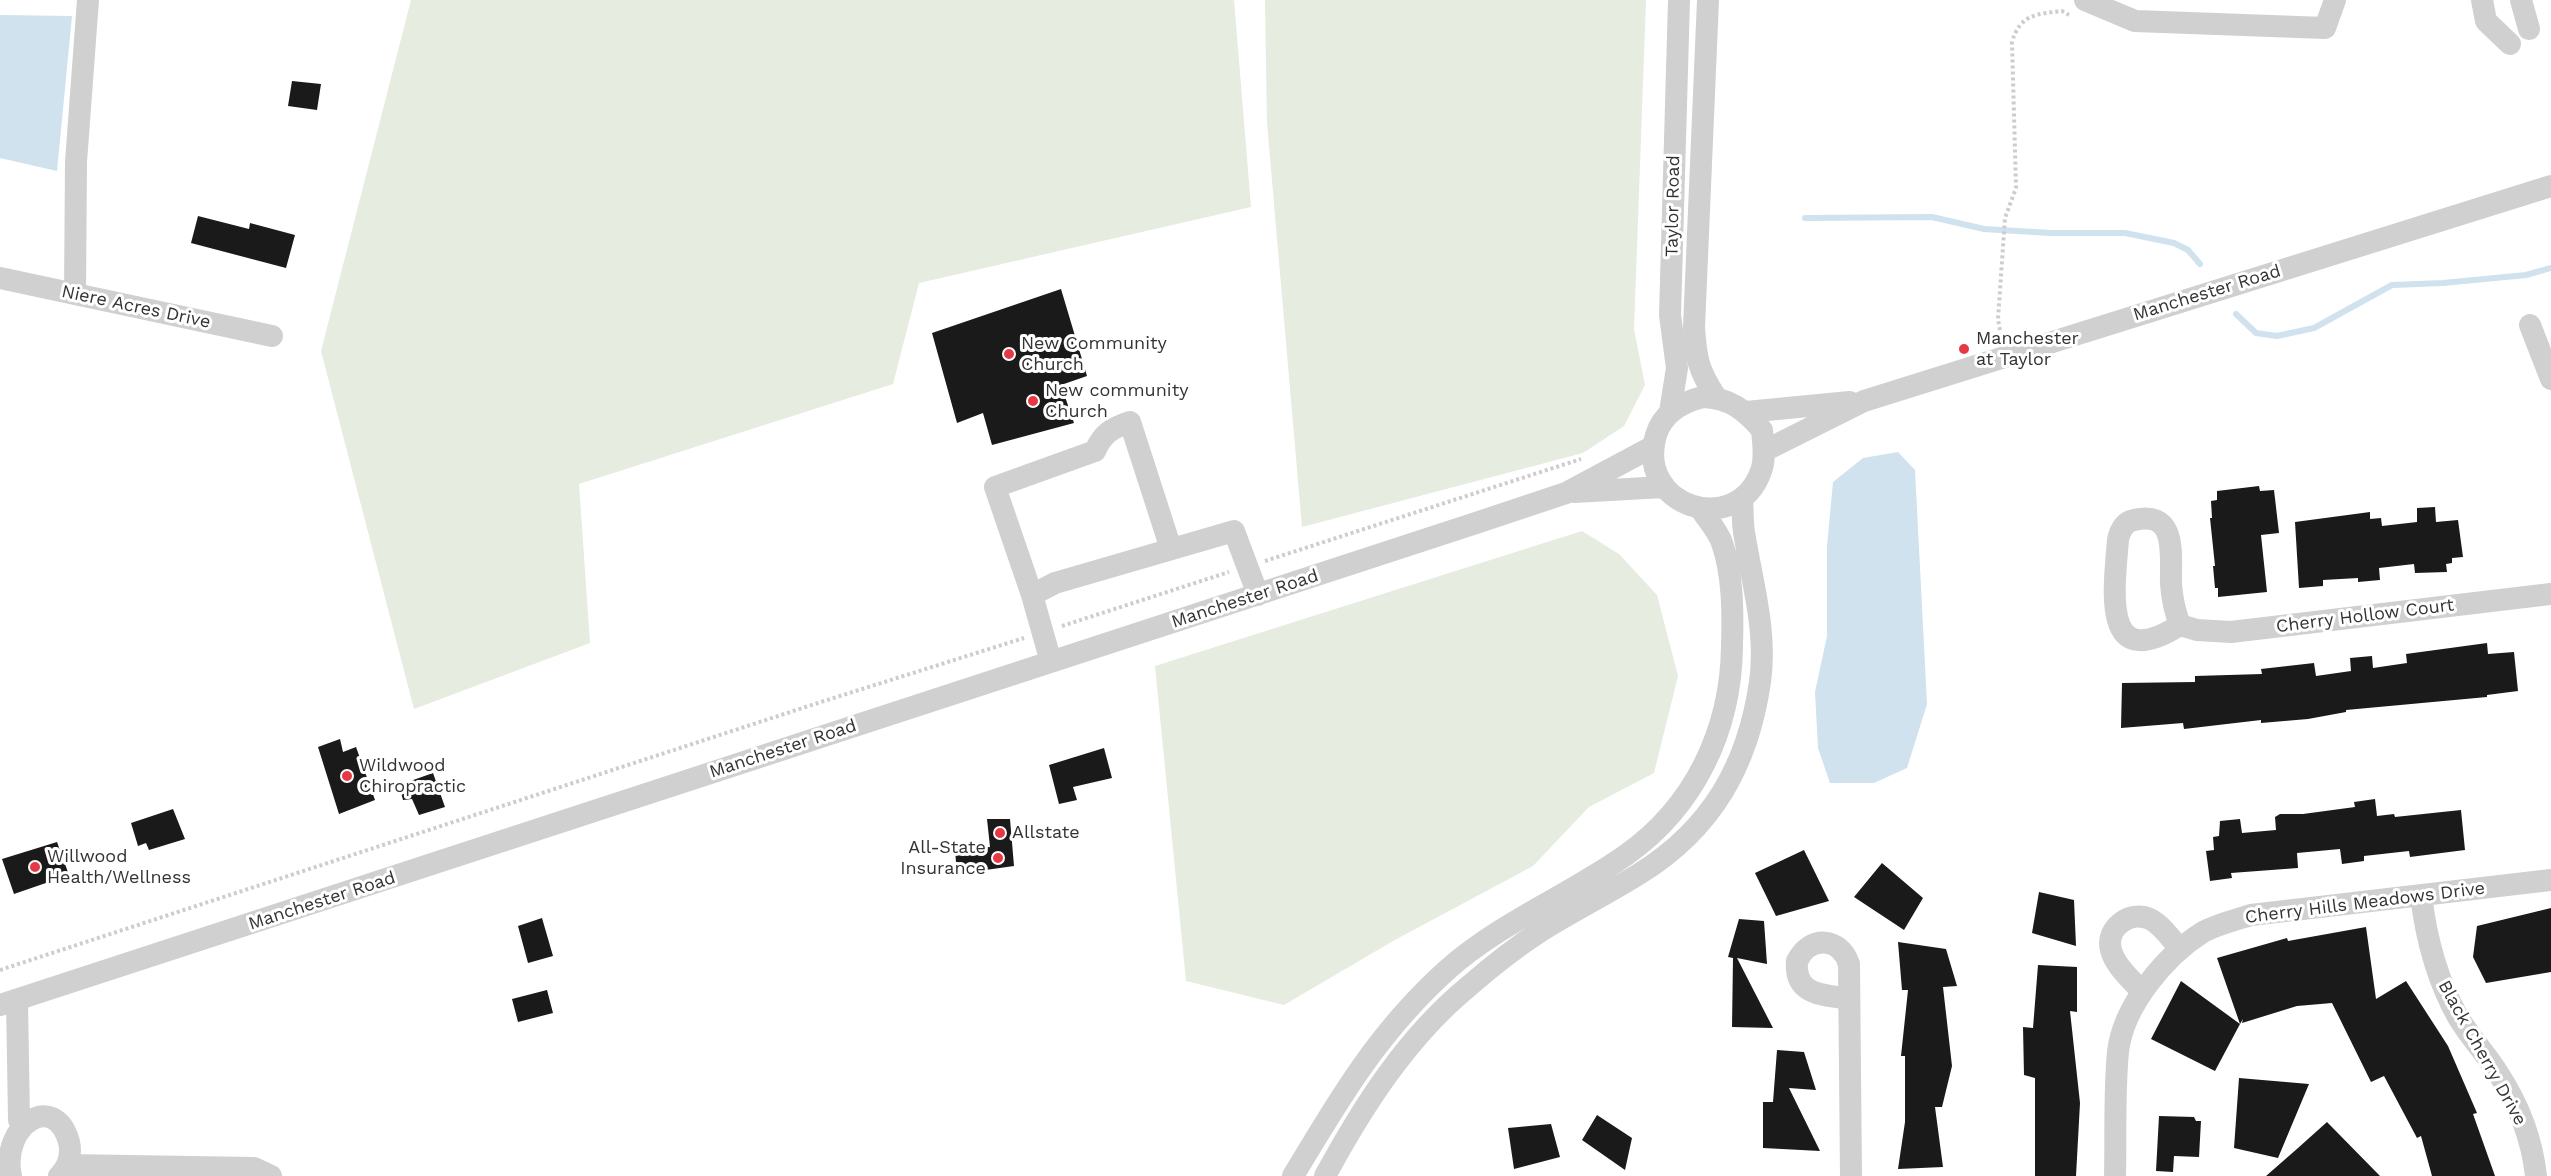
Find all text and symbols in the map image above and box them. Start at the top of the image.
street label: Taylor Road [1661,155,1685,257]
street label: Manchester Road [2131,260,2283,326]
street label: Niere Acres Drive [60,281,212,333]
place label: Manchester at Taylor [1976,328,2079,370]
place label: New Community Church [1021,333,1167,376]
marker: Manchester at Taylor [1957,342,1971,356]
marker: New Community Church [1002,347,1016,361]
place label: New community Church [1045,380,1188,422]
marker: New community Church [1026,394,1040,408]
street label: Manchester Road [1169,565,1321,633]
street label: Cherry Hollow Court [2275,594,2455,638]
street label: Manchester Road [707,715,859,783]
place label: Wildwood Chiropractic [359,755,466,798]
marker: Wildwood Chiropractic [340,769,354,783]
place label: Allstate [1012,822,1080,844]
marker: Allstate [993,826,1007,840]
place label: All-State Insurance [900,837,986,880]
place label: Willwood Health/Wellness [47,846,191,888]
marker: All-State Insurance [991,851,1005,865]
marker: Willwood Health/Wellness [28,860,42,874]
street label: Manchester Road [246,867,398,935]
street label: Cherry Hills Meadows Drive [2244,878,2486,928]
street label: Black Cherry Drive [2433,977,2531,1129]

